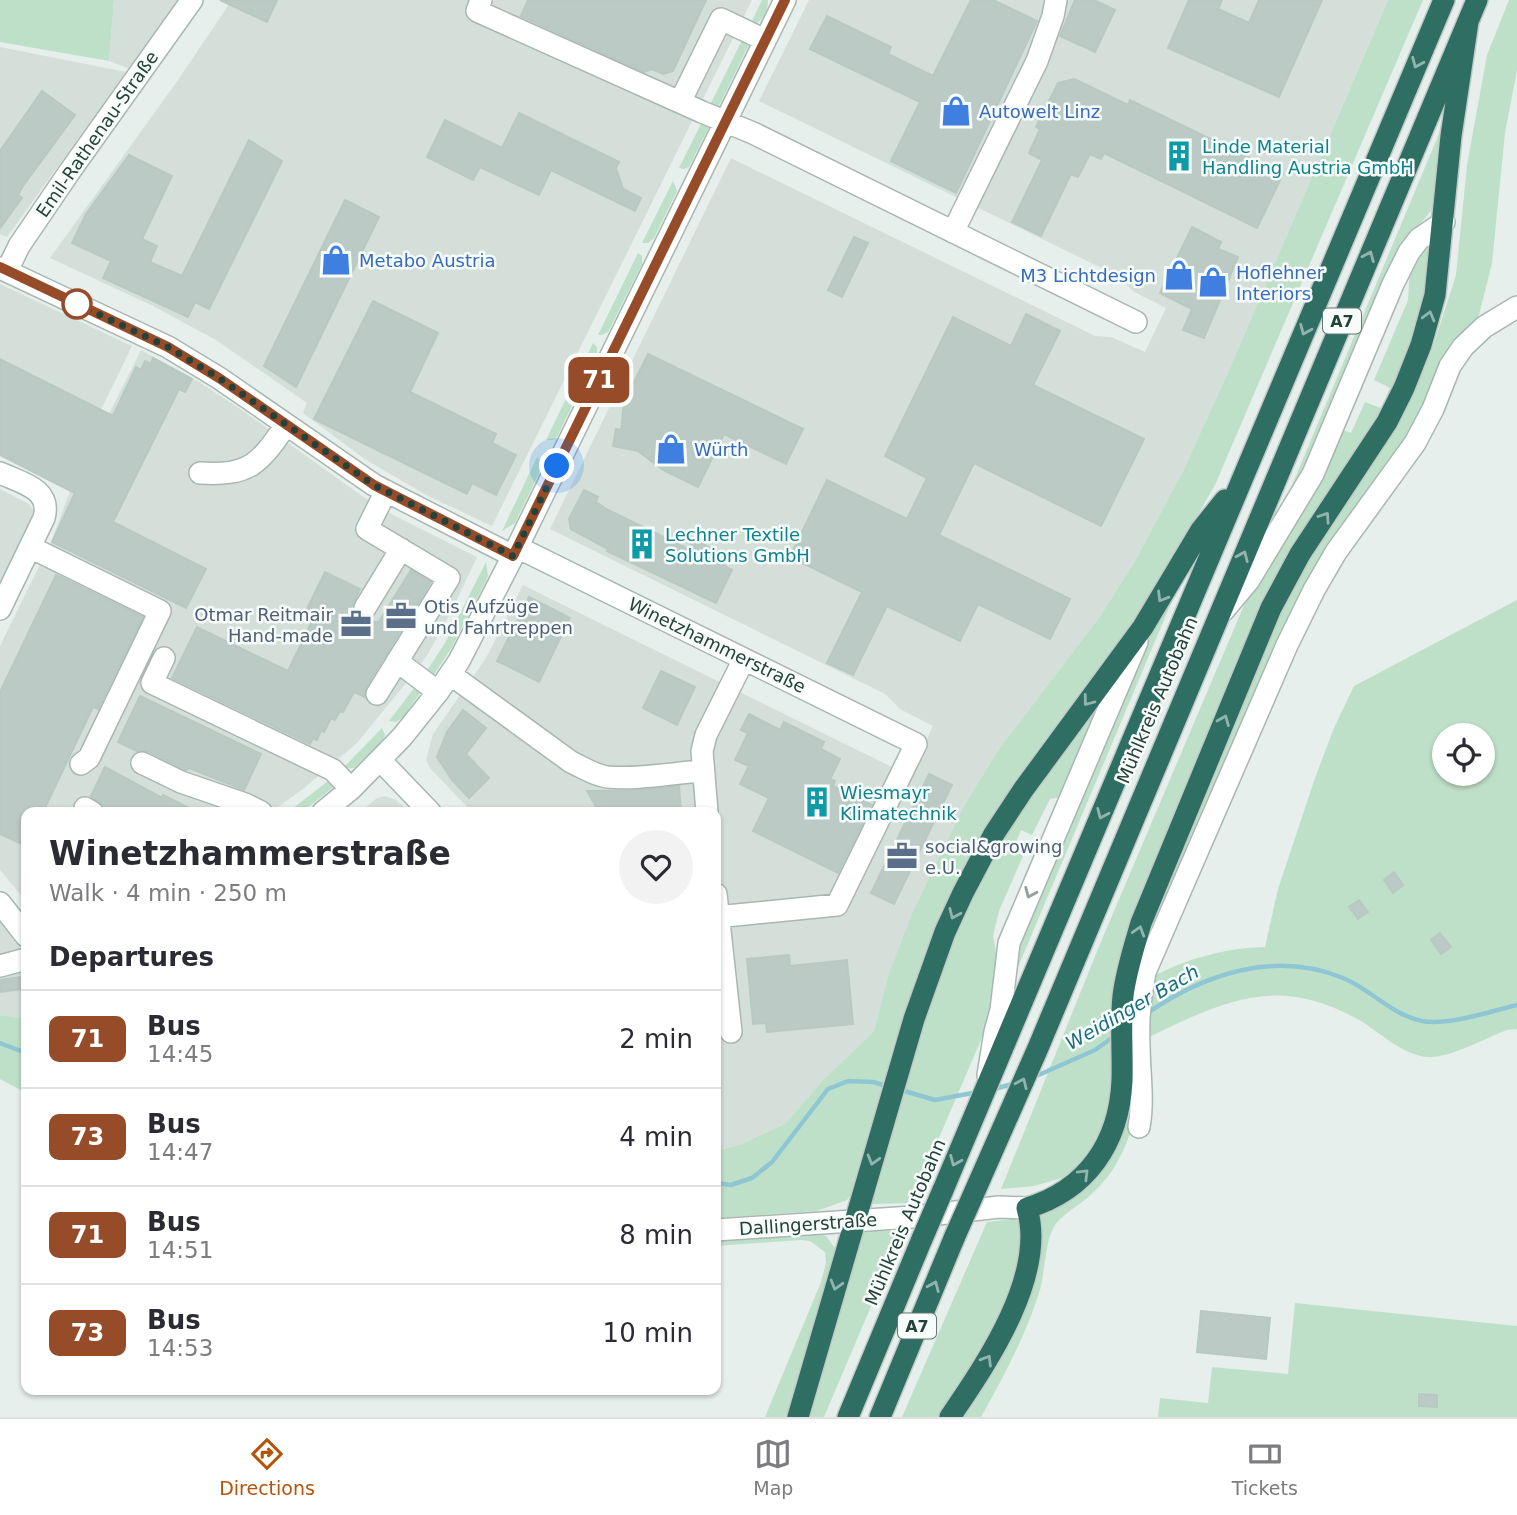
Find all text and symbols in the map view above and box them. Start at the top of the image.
street label: Emil-Rathenau-Straße [32,47,162,221]
one-way arrow [1411,56,1425,68]
shop icon: Autowelt Linz [939,94,973,128]
place label: Autowelt Linz [979,101,1100,122]
place label: Linde Material Handling Austria GmbH [1202,136,1414,178]
building icon: Linde Material Handling Austria GmbH [1162,139,1196,173]
shop icon: Metabo Austria [319,243,353,277]
place label: Metabo Austria [359,250,495,271]
one-way arrow [1361,251,1375,264]
shop icon: M3 Lichtdesign [1162,258,1196,292]
place label: Hoflehner Interiors [1236,262,1325,304]
place label: M3 Lichtdesign [1020,265,1156,286]
shop icon: Hoflehner Interiors [1196,265,1230,299]
unlabelled marker [62,289,92,319]
road number: A7 [1323,308,1361,334]
one-way arrow [1421,311,1435,323]
one-way arrow [1299,324,1313,336]
line badge: 71 [568,357,630,403]
text: 71 [582,366,616,394]
shop icon: Würth [654,432,688,466]
place label: Würth [694,439,748,460]
your location [539,448,574,483]
one-way arrow [1316,512,1329,525]
place label: Lechner Textile Solutions GmbH [665,524,810,566]
building icon: Lechner Textile Solutions GmbH [625,527,659,561]
one-way arrow [1234,551,1248,563]
one-way arrow [1157,589,1170,602]
street label: Winetzhammerstraße [625,593,809,697]
place label: Otis Aufzüge und Fahrtreppen [424,596,573,638]
office icon: Otis Aufzüge und Fahrtreppen [384,599,418,633]
place label: Otmar Reitmair Hand-made [194,604,334,646]
office icon: Otmar Reitmair Hand-made [339,607,373,641]
street label: Mühlkreis Autobahn [1112,614,1202,786]
one-way arrow [1084,693,1096,706]
one-way arrow [1215,715,1229,727]
map controls [1432,723,1495,786]
button: locate [1432,723,1495,786]
place label: Wiesmayr Klimatechnik [840,782,957,824]
building icon: Wiesmayr Klimatechnik [800,785,834,819]
one-way arrow [1096,807,1110,819]
button: heart [619,830,693,904]
text: Winetzhammerstraße [49,834,451,873]
place label: social&growing e.U. [925,836,1062,878]
office icon: social&growing e.U. [885,839,919,873]
text: Walk · 4 min · 250 m [49,880,287,906]
one-way arrow [1025,886,1039,898]
one-way arrow [948,906,962,919]
one-way arrow [1130,925,1145,937]
text: Departures [49,942,214,972]
water label: Weidinger Bach [1062,960,1202,1054]
text: Bus [147,1011,201,1041]
text: 2 min [619,1024,693,1054]
text: 71 [71,1025,104,1053]
text: 14:45 [147,1041,213,1067]
one-way arrow [1014,1077,1028,1090]
text: Bus [147,1109,201,1139]
text: 4 min [619,1122,693,1152]
text: 73 [71,1123,104,1151]
street label: Mühlkreis Autobahn [860,1136,950,1308]
text: 14:47 [147,1139,213,1165]
one-way arrow [949,1153,963,1166]
one-way arrow [866,1154,881,1166]
one-way arrow [1076,1169,1089,1182]
text: Bus [147,1207,201,1237]
street label: Dallingerstraße [738,1209,878,1239]
text: 8 min [619,1220,693,1250]
text: 71 [71,1221,104,1249]
text: 14:51 [147,1237,213,1263]
one-way arrow [830,1279,845,1291]
one-way arrow [926,1281,940,1293]
text: Bus [147,1305,201,1335]
road number: A7 [898,1314,936,1338]
text: 10 min [603,1318,693,1348]
text: 73 [71,1319,104,1347]
text: 14:53 [147,1335,213,1361]
one-way arrow [979,1354,992,1367]
tab: Directions [219,1435,315,1499]
tab: Map [753,1435,793,1499]
tab: Tickets [1232,1435,1298,1499]

